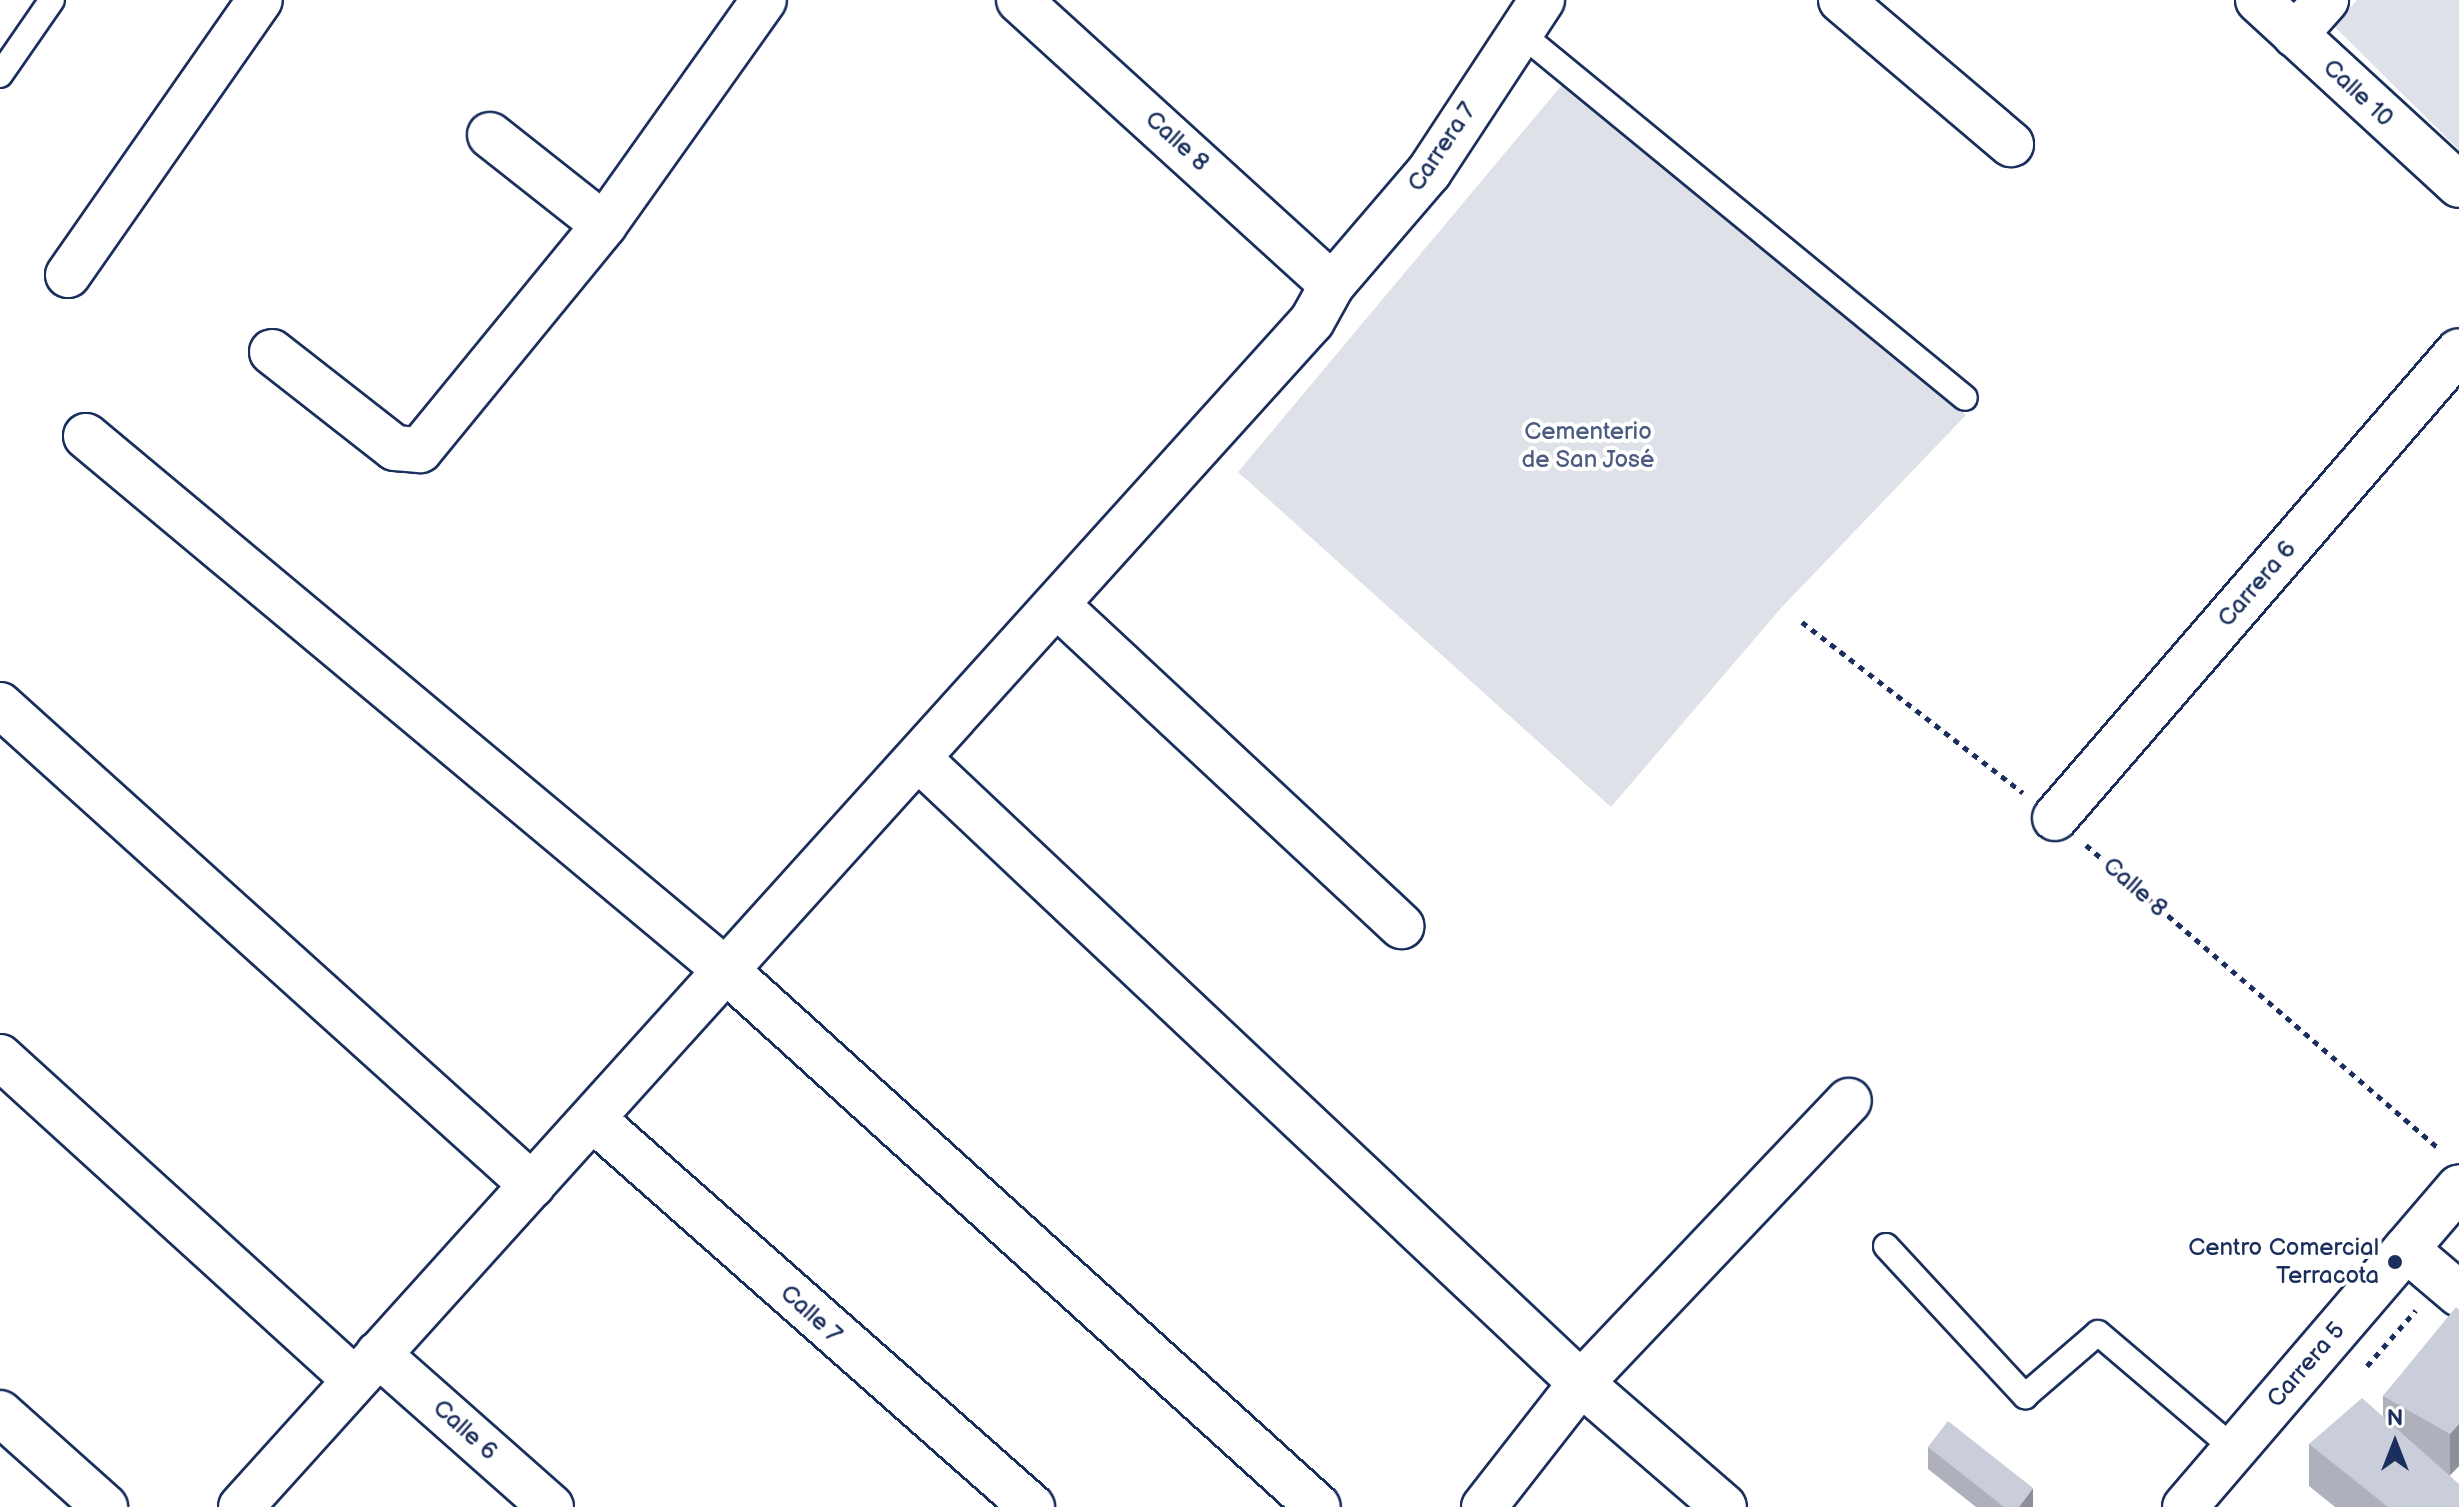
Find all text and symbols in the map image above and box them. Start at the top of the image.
street label: Calle 10 [2317,53,2399,133]
street label: Carrera 7 [1402,97,1482,197]
street label: Calle 8 [1139,105,1215,177]
park label: Cementerio de San José [1521,418,1655,474]
street label: Carrera 6 [2212,535,2302,633]
street label: Calle 8 [2097,851,2173,923]
place label: Centro Comercial Terracota [2188,1234,2379,1290]
marker: Centro Comercial Terracota [2386,1253,2404,1271]
street label: Calle 7 [774,1279,848,1349]
street label: Carrera 5 [2261,1316,2351,1414]
street label: Calle 6 [427,1394,503,1466]
north arrow [2355,1403,2435,1483]
text: N [2387,1405,2403,1432]

